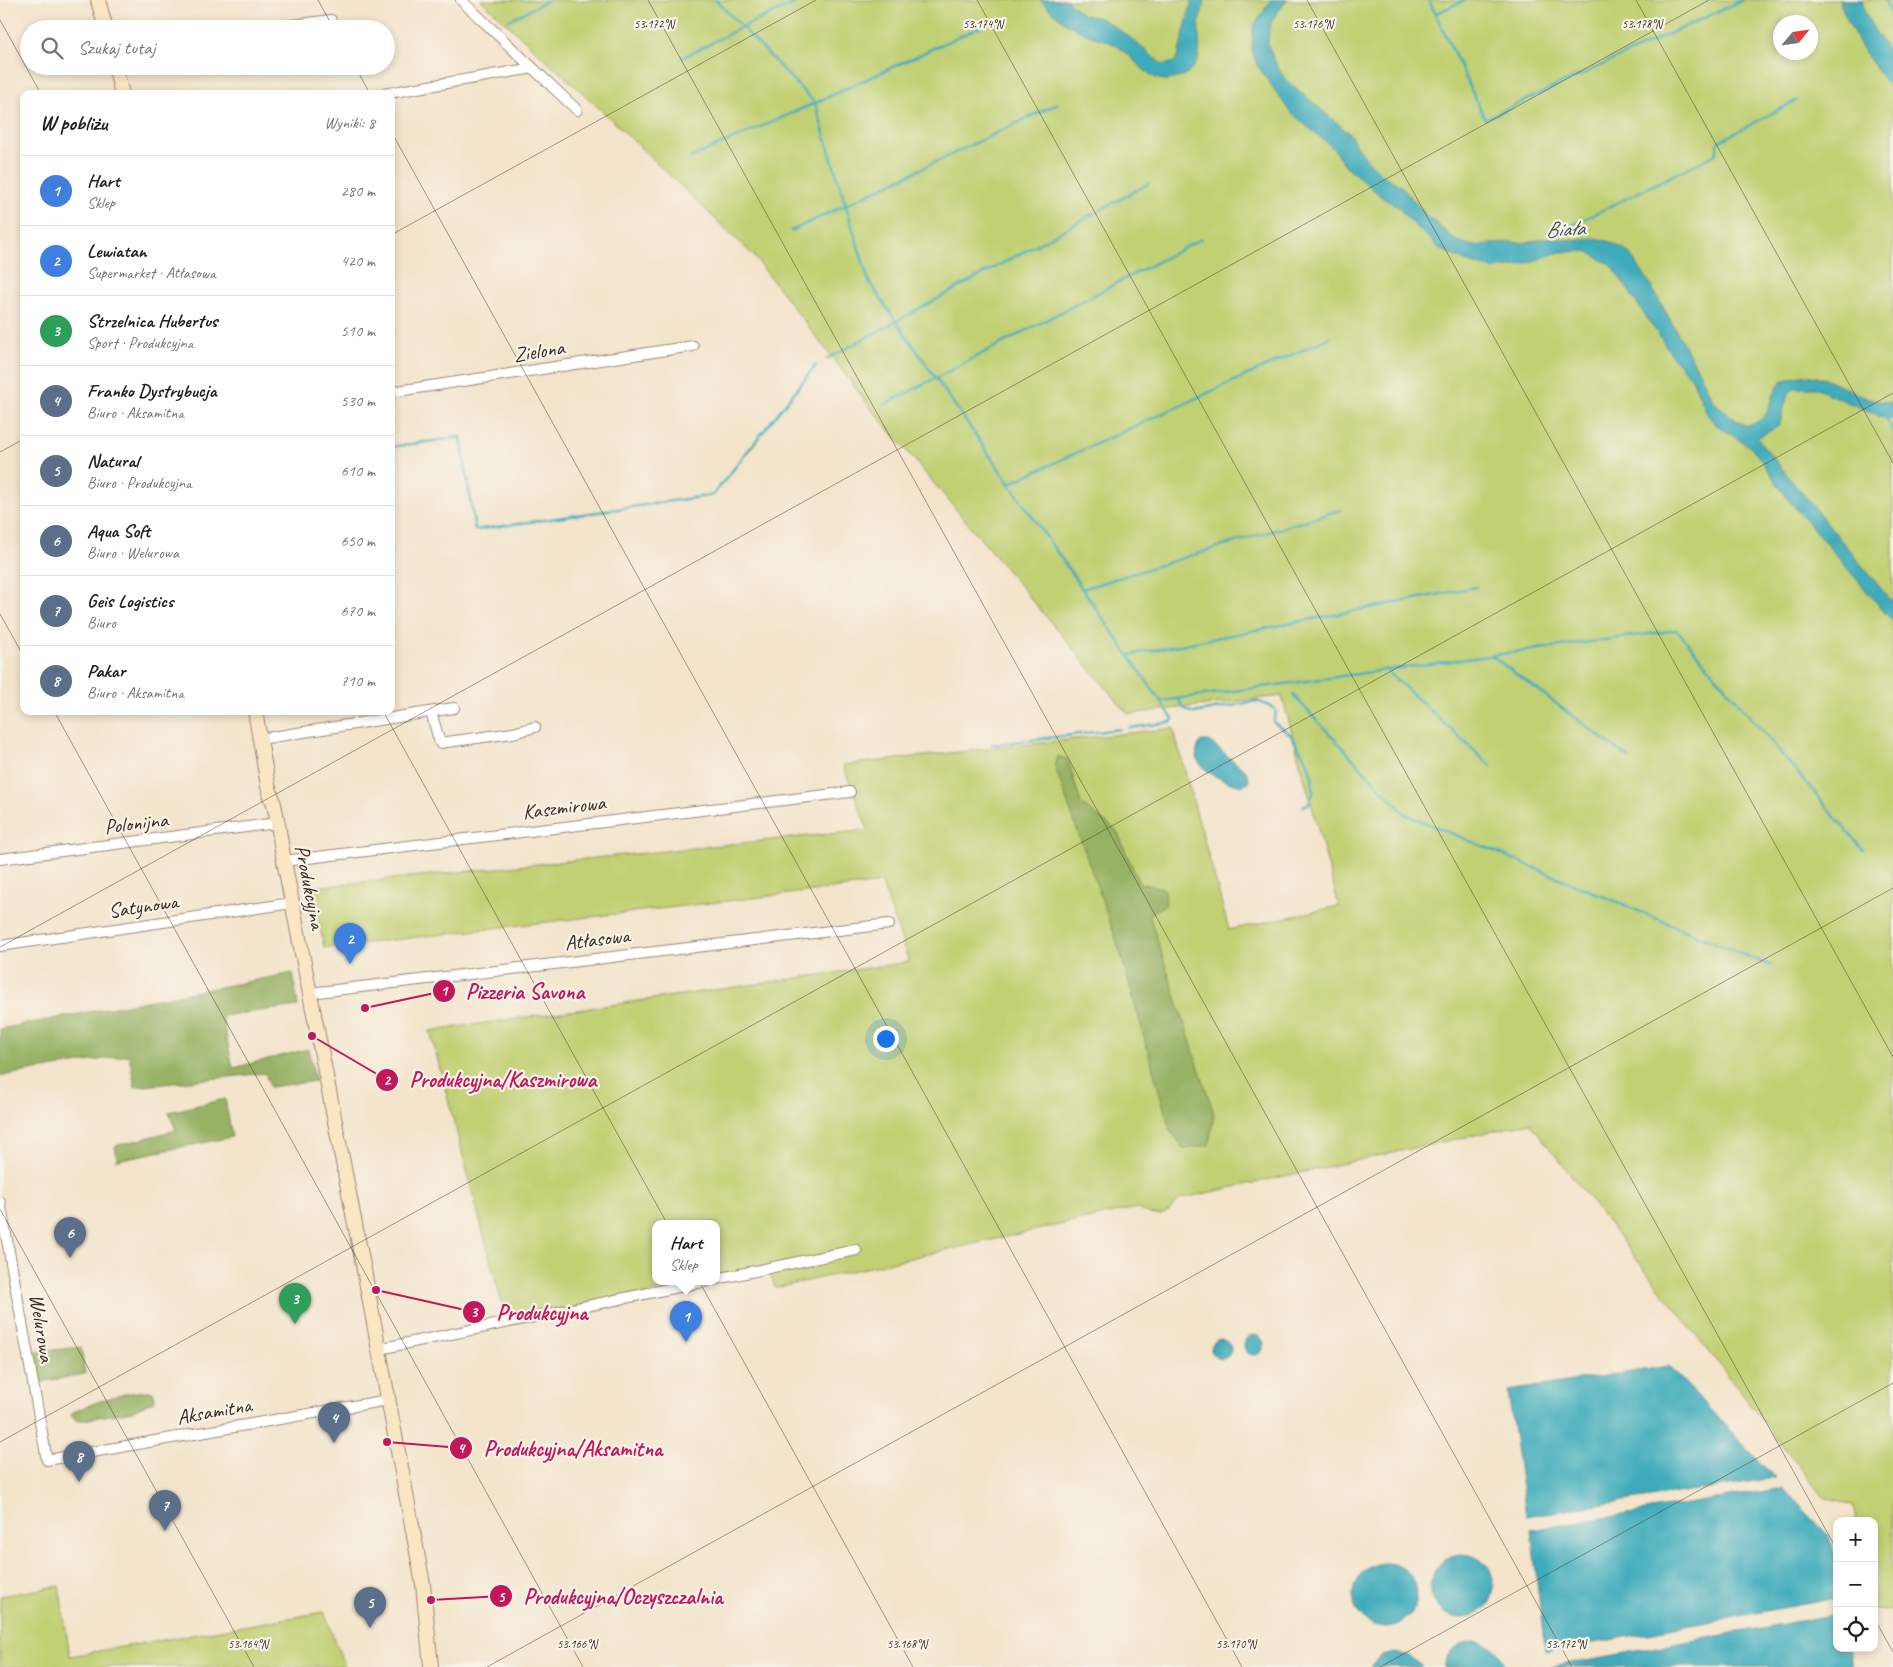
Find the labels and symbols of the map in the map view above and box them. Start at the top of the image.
north arrow [1773,15,1818,60]
text: 53.172°N [634,16,676,32]
text: 53.174°N [963,16,1005,32]
text: 53.176°N [1293,16,1335,32]
text: 53.178°N [1622,16,1664,32]
water label: Biała [1545,214,1588,244]
street label: Zielona [512,334,568,368]
street label: Kaszmirowa [521,789,609,825]
street label: Polonijna [103,806,171,840]
street label: Produkcyjna [289,843,331,934]
street label: Satynowa [107,888,182,924]
street label: Atłasowa [563,922,633,956]
pin: 2 [334,923,366,964]
callout: Pizzeria Savona [431,972,594,1009]
text: Pizzeria Savona [466,978,586,1006]
text: 1 [441,982,450,1001]
your location [873,1026,899,1052]
callout: Produkcyjna/Kaszmirowa [375,1061,607,1098]
text: Produkcyjna/Kaszmirowa [410,1066,599,1094]
text: 2 [384,1071,392,1090]
pin: 6 [54,1217,86,1258]
pin: 3 [279,1283,311,1324]
street label: Welurowa [24,1292,60,1366]
callout: Produkcyjna [461,1294,597,1331]
text: Produkcyjna [497,1299,589,1327]
pin: 1 [670,1301,702,1342]
text: 3 [471,1303,479,1322]
street label: Aksamitna [175,1391,256,1430]
pin: 4 [318,1402,350,1443]
callout: Produkcyjna/Aksamitna [448,1429,672,1466]
text: Produkcyjna/Aksamitna [484,1435,664,1463]
text: 4 [458,1439,467,1458]
pin: 8 [63,1441,95,1482]
pin: 7 [149,1490,181,1531]
callout: Produkcyjna/Oczyszczalnia [488,1578,732,1615]
text: Produkcyjna/Oczyszczalnia [523,1583,724,1611]
pin: 5 [354,1587,386,1628]
text: 5 [498,1588,506,1607]
text: 53.164°N [228,1636,270,1652]
text: 53.166°N [557,1636,599,1652]
text: 53.168°N [887,1636,929,1652]
text: 53.170°N [1216,1636,1258,1652]
text: 53.172°N [1546,1636,1588,1652]

